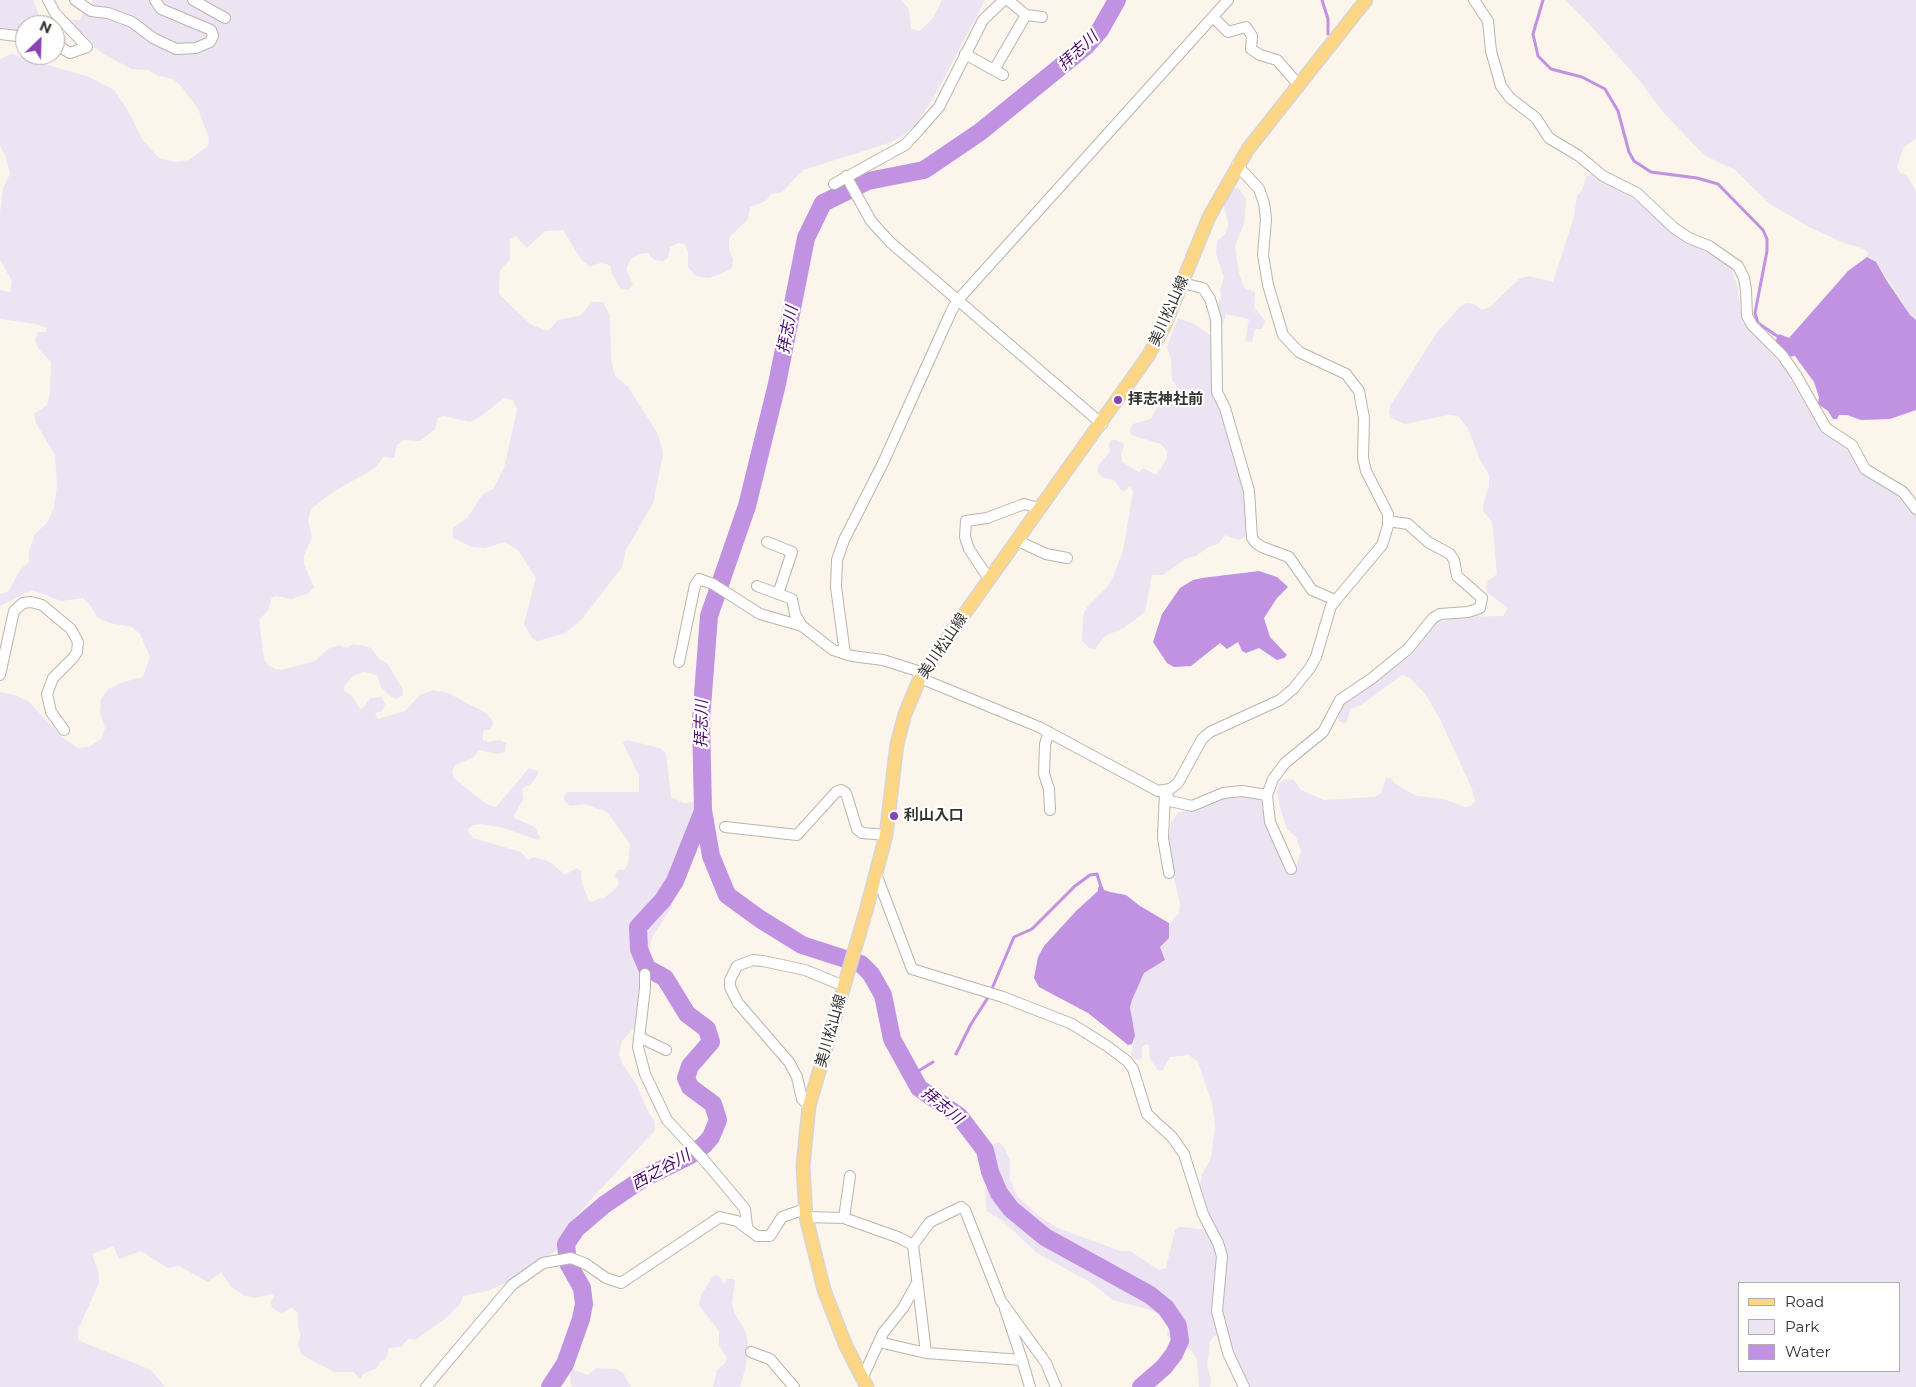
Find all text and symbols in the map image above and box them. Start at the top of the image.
north arrow [15,15,65,65]
text: N [37,17,55,38]
water label: 拝志川 [1054,28,1102,74]
street label: 美川松山線 [1146,273,1192,349]
water label: 拝志川 [774,305,802,355]
place label: 拝志神社前 [1128,391,1203,409]
marker: 拝志神社前 [1112,394,1124,406]
street label: 美川松山線 [915,610,971,682]
water label: 拝志川 [692,700,712,748]
place label: 利山入口 [904,807,964,825]
marker: 利山入口 [888,810,900,822]
street label: 美川松山線 [812,992,850,1070]
water label: 拝志川 [917,1083,967,1129]
water label: 西之谷川 [628,1146,694,1194]
legend [1738,1282,1901,1372]
text: Road [1785,1292,1824,1311]
text: Park [1785,1317,1819,1336]
text: Water [1785,1342,1831,1361]

